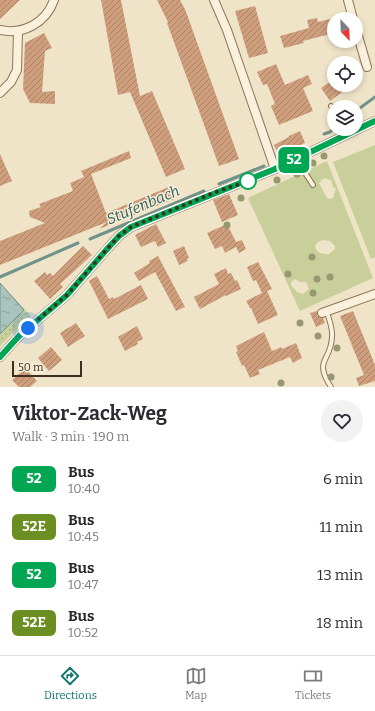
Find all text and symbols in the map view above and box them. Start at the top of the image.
north arrow [327,12,363,48]
map controls [327,12,363,136]
button: locate [327,56,363,92]
button: layers [327,100,363,136]
line badge: 52 [276,147,312,173]
text: 52 [286,151,302,168]
unlabelled marker [239,172,257,190]
water label: Stufenbach [104,182,182,228]
your location [18,318,38,338]
scale bar [12,359,82,378]
text: 50 m [18,361,44,374]
button: heart [321,400,363,442]
text: Viktor-Zack-Weg [12,402,167,425]
text: Walk · 3 min · 190 m [12,429,129,444]
text: Bus [68,463,94,481]
text: 52 [26,470,42,487]
text: 6 min [323,470,363,488]
text: 10:40 [68,481,100,496]
text: Bus [68,511,94,529]
text: 52E [22,518,46,535]
text: 11 min [320,518,363,536]
text: 10:45 [68,529,99,544]
text: Bus [68,559,94,577]
text: 52 [26,566,42,583]
text: 13 min [317,566,363,584]
text: 10:47 [68,577,98,592]
text: Bus [68,607,94,625]
text: 52E [22,614,46,631]
text: 18 min [317,614,363,632]
text: 10:52 [68,625,98,640]
tab: Directions [44,665,97,702]
tab: Map [185,665,207,702]
tab: Tickets [295,665,331,702]

